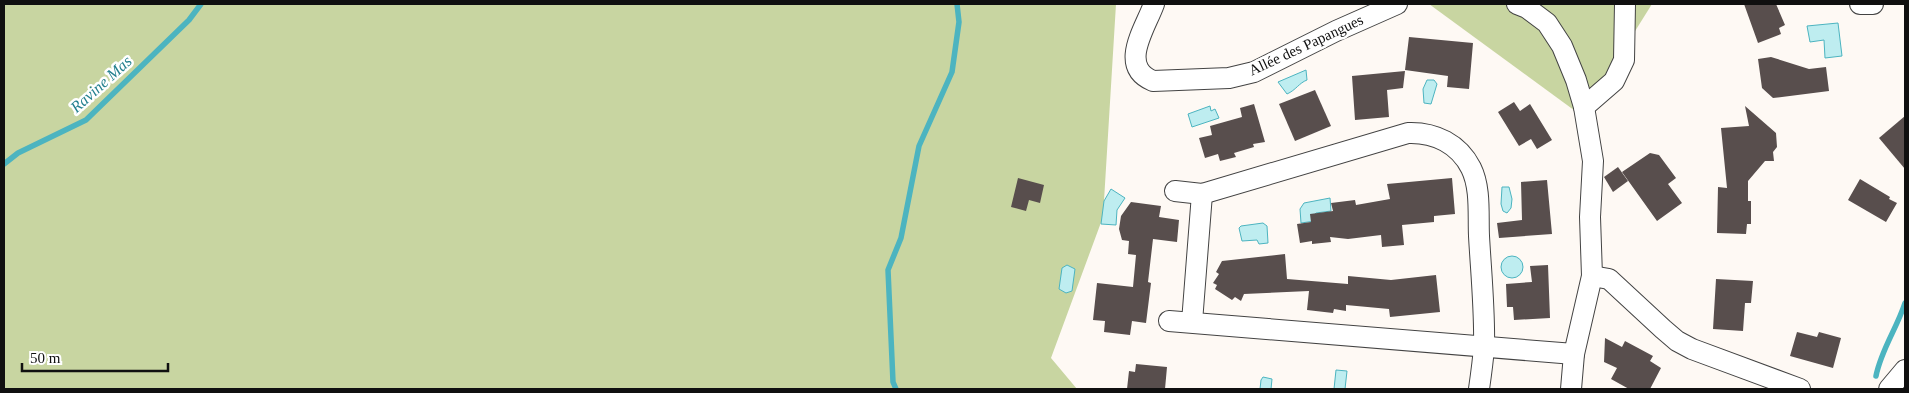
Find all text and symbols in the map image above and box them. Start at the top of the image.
street label: Allée des Papangues [1246,11,1366,78]
water label: Ravine Mas [66,52,135,116]
scale bar [22,340,169,372]
text: 50 m [30,350,61,366]

